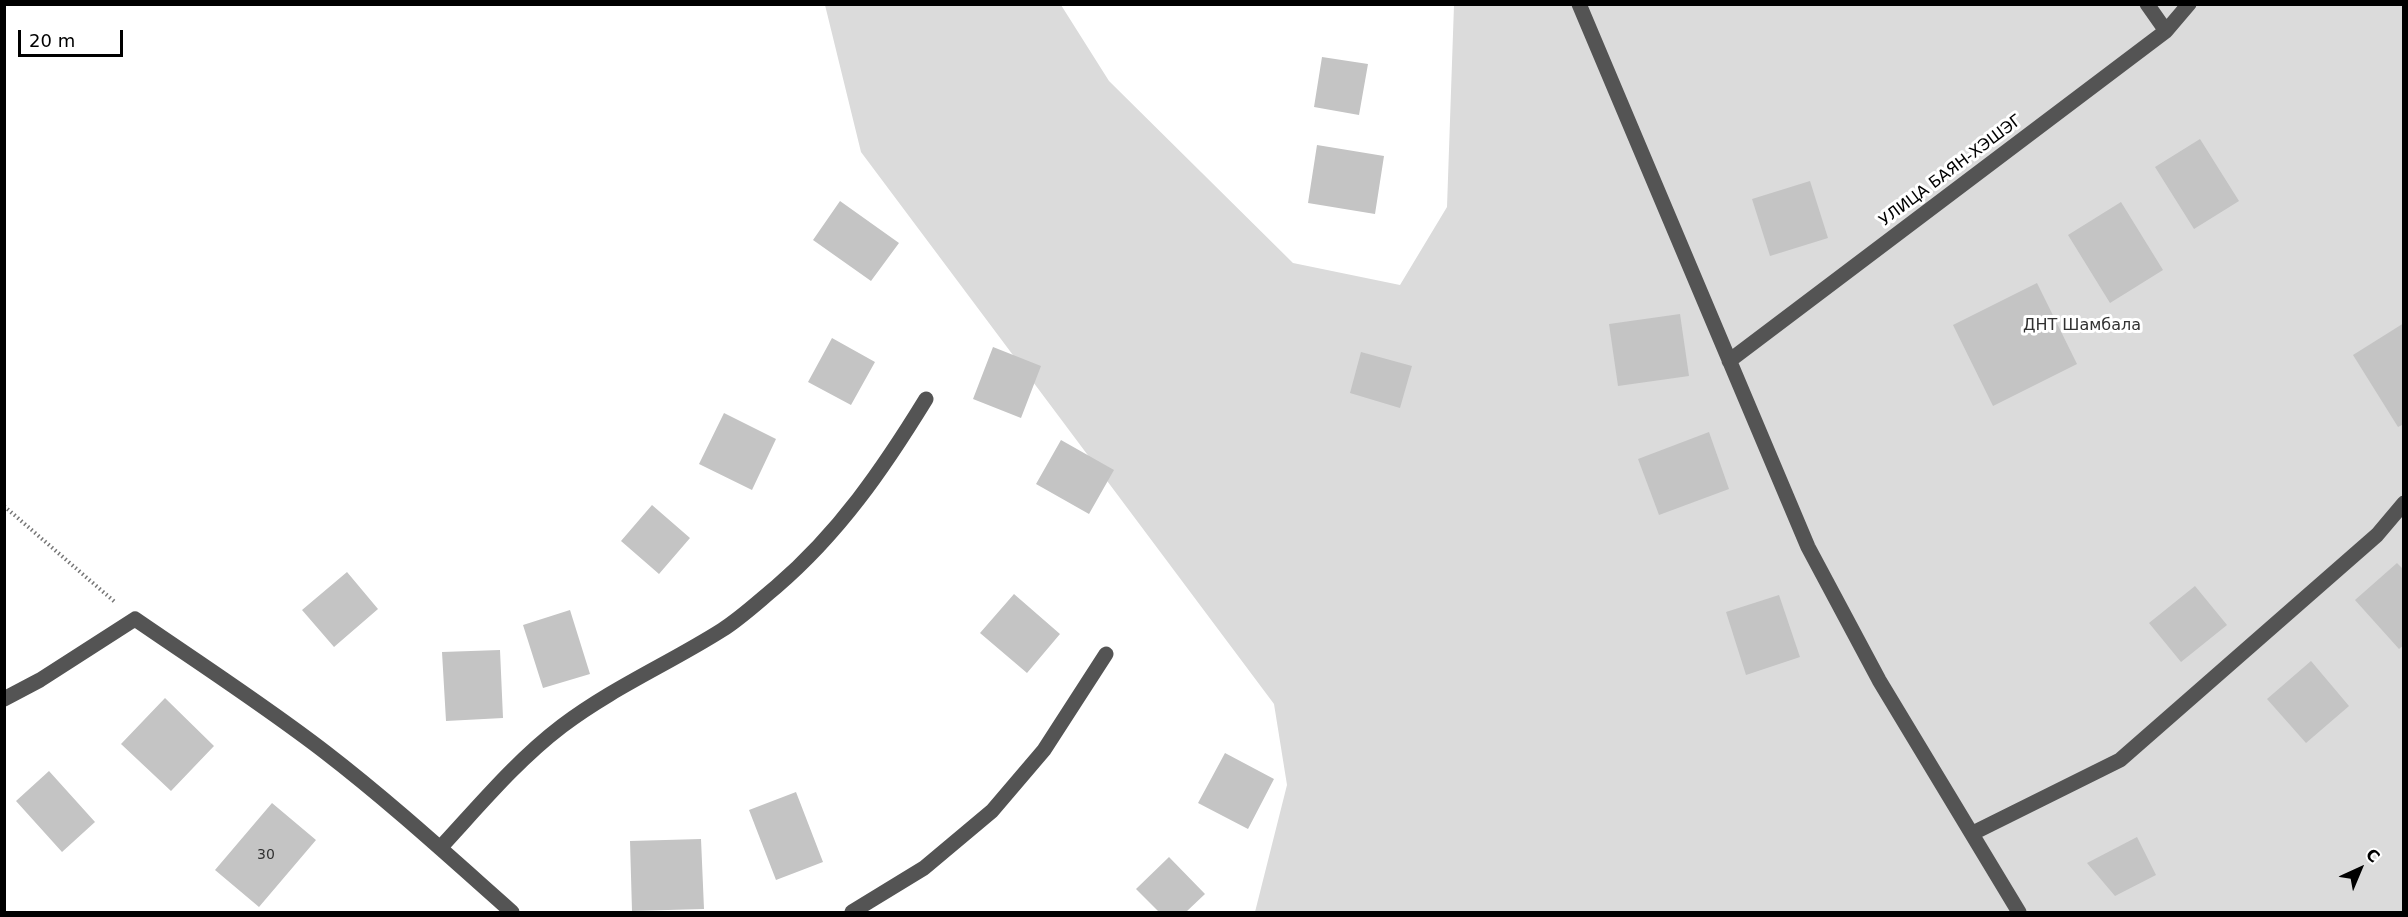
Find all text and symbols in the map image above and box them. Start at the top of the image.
scale bar [21,18,126,56]
text: 20 m [29,30,75,51]
street label: УЛИЦА БАЯН-ХЭШЭГ [1876,111,2026,231]
park label: ДНТ Шамбала [2023,316,2141,336]
north arrow [2330,839,2390,899]
text: С [2362,845,2384,867]
house number: 30 [257,847,275,863]

